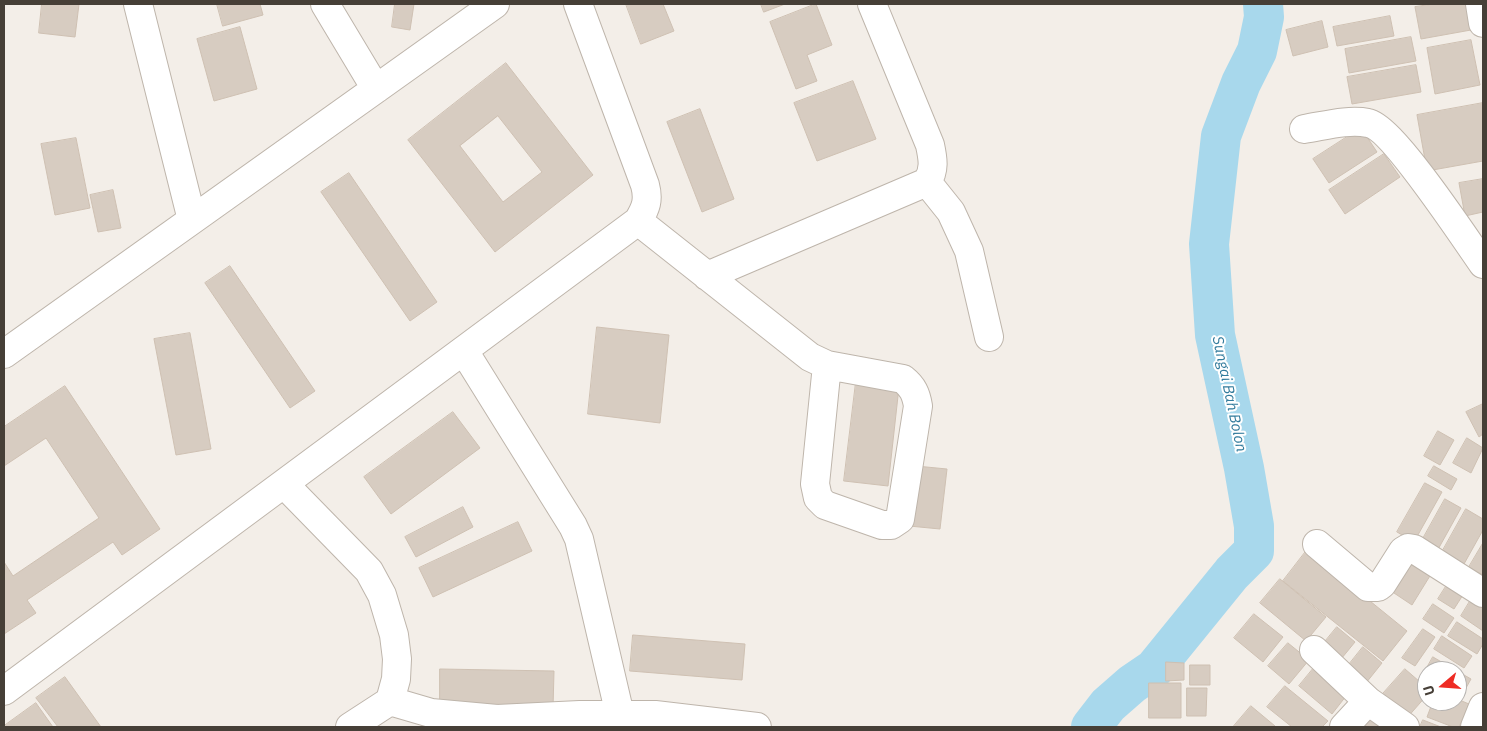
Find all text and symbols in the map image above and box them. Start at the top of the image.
water label: Sungai Bah Bolon [1208,335,1250,453]
north arrow [1417,661,1467,711]
text: U [1419,683,1439,698]

